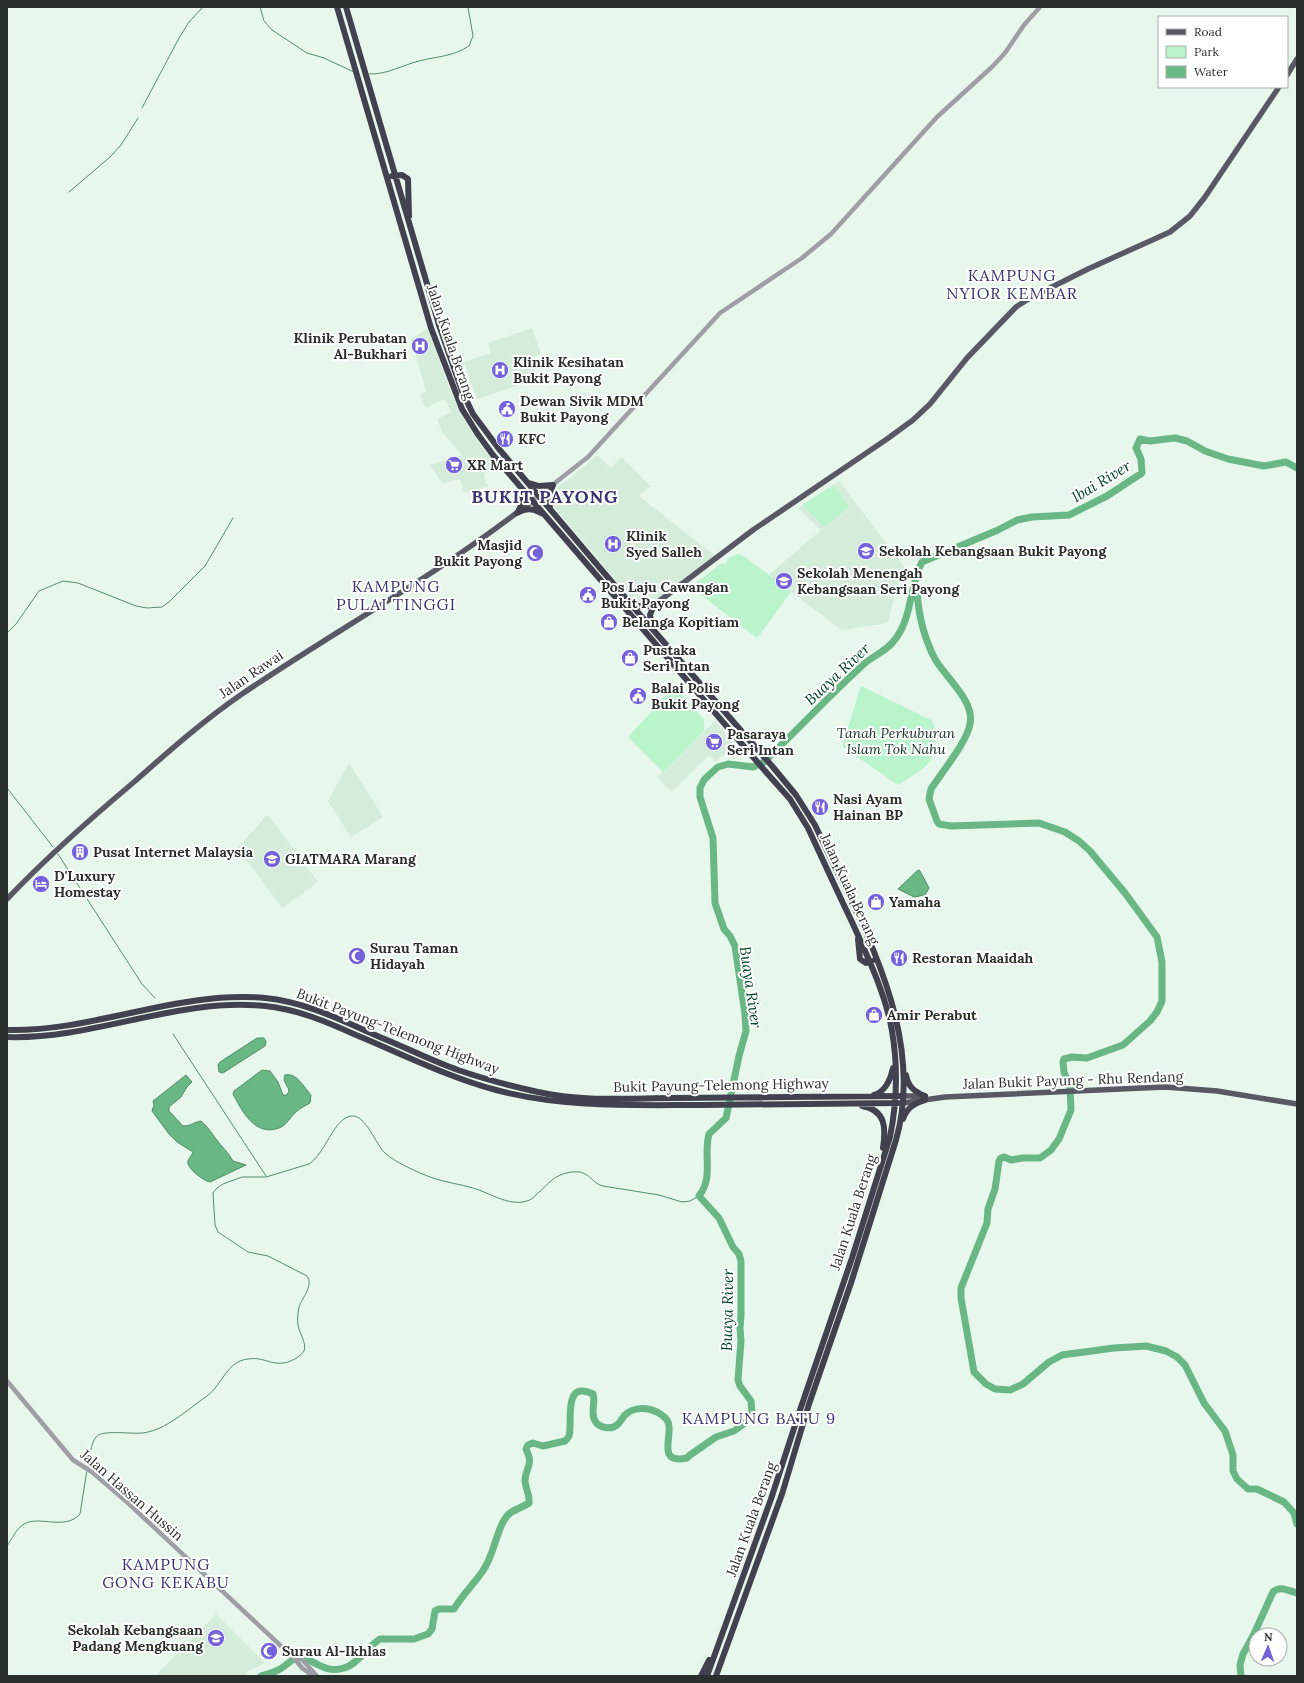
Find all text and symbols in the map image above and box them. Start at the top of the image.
legend [1158,16,1288,88]
text: Road [1194,24,1222,39]
text: Park [1194,44,1220,59]
text: Water [1194,64,1229,79]
district label: KAMPUNG NYIOR KEMBAR [946,265,1078,303]
street label: Jalan Kuala Berang [422,281,479,402]
place label: Klinik Perubatan Al-Bukhari [294,329,407,363]
hospital icon: Klinik Perubatan Al-Bukhari [410,336,430,356]
place label: Klinik Kesihatan Bukit Payong [513,353,624,387]
hospital icon: Klinik Kesihatan Bukit Payong [490,360,510,380]
place label: Dewan Sivik MDM Bukit Payong [520,392,644,426]
public building icon: Dewan Sivik MDM Bukit Payong [497,399,517,419]
restaurant icon: KFC [495,429,515,449]
place label: KFC [518,430,546,448]
supermarket icon: XR Mart [444,455,464,475]
place label: XR Mart [467,456,524,474]
water label: Ibai River [1068,456,1134,506]
district label: BUKIT PAYONG [471,485,619,508]
place label: Klinik Syed Salleh [626,527,702,561]
hospital icon: Klinik Syed Salleh [603,534,623,554]
place label: Masjid Bukit Payong [434,536,523,570]
school or university icon: Sekolah Kebangsaan Bukit Payong [856,541,876,561]
place label: Sekolah Kebangsaan Bukit Payong [879,542,1108,560]
mosque icon: Masjid Bukit Payong [525,543,545,563]
place label: Sekolah Menengah Kebangsaan Seri Payong [797,564,960,598]
school or university icon: Sekolah Menengah Kebangsaan Seri Payong [774,571,794,591]
district label: KAMPUNG PULAI TINGGI [336,576,456,614]
place label: Pos Laju Cawangan Bukit Payong [601,578,729,612]
public building icon: Pos Laju Cawangan Bukit Payong [578,585,598,605]
shop icon: Belanga Kopitiam [599,612,619,632]
place label: Belanga Kopitiam [622,613,739,631]
water label: Buaya River [800,639,874,709]
place label: Pustaka Seri Intan [643,641,710,675]
street label: Jalan Rawai [215,646,287,703]
shop icon: Pustaka Seri Intan [620,648,640,668]
place label: Balai Polis Bukit Payong [651,679,740,713]
public building icon: Balai Polis Bukit Payong [628,686,648,706]
park label: Tanah Perkuburan Islam Tok Nahu [837,724,956,758]
place label: Pasaraya Seri Intan [727,725,794,759]
supermarket icon: Pasaraya Seri Intan [704,732,724,752]
place label: Nasi Ayam Hainan BP [833,790,903,824]
restaurant icon: Nasi Ayam Hainan BP [810,797,830,817]
street label: Jalan Kuala Berang [816,830,884,948]
building icon: Pusat Internet Malaysia [70,842,90,862]
place label: Pusat Internet Malaysia [93,843,254,861]
school or university icon: GIATMARA Marang [262,849,282,869]
place label: GIATMARA Marang [285,850,417,868]
place label: D'Luxury Homestay [54,867,121,901]
hotel icon: D'Luxury Homestay [31,874,51,894]
shop icon: Yamaha [866,892,886,912]
place label: Yamaha [889,893,941,911]
place label: Surau Taman Hidayah [370,939,458,973]
water label: Buaya River [736,945,766,1029]
mosque icon: Surau Taman Hidayah [347,946,367,966]
restaurant icon: Restoran Maaidah [889,948,909,968]
place label: Restoran Maaidah [912,949,1033,967]
street label: Bukit Payung-Telemong Highway [294,984,502,1078]
shop icon: Amir Perabut [864,1005,884,1025]
place label: Amir Perabut [887,1006,977,1024]
street label: Jalan Bukit Payung - Rhu Rendang [961,1067,1184,1093]
street label: Bukit Payung-Telemong Highway [613,1074,830,1096]
street label: Jalan Kuala Berang [825,1151,880,1273]
water label: Buaya River [717,1268,737,1351]
district label: KAMPUNG BATU 9 [682,1408,836,1428]
street label: Jalan Hassan Hussin [76,1445,187,1545]
street label: Jalan Kuala Berang [722,1459,780,1580]
district label: KAMPUNG GONG KEKABU [102,1554,230,1592]
place label: Sekolah Kebangsaan Padang Mengkuang [68,1621,204,1655]
north arrow [1248,1627,1288,1667]
school or university icon: Sekolah Kebangsaan Padang Mengkuang [206,1628,226,1648]
text: N [1264,1630,1273,1644]
mosque icon: Surau Al-Ikhlas [259,1641,279,1661]
place label: Surau Al-Ikhlas [282,1642,386,1660]

